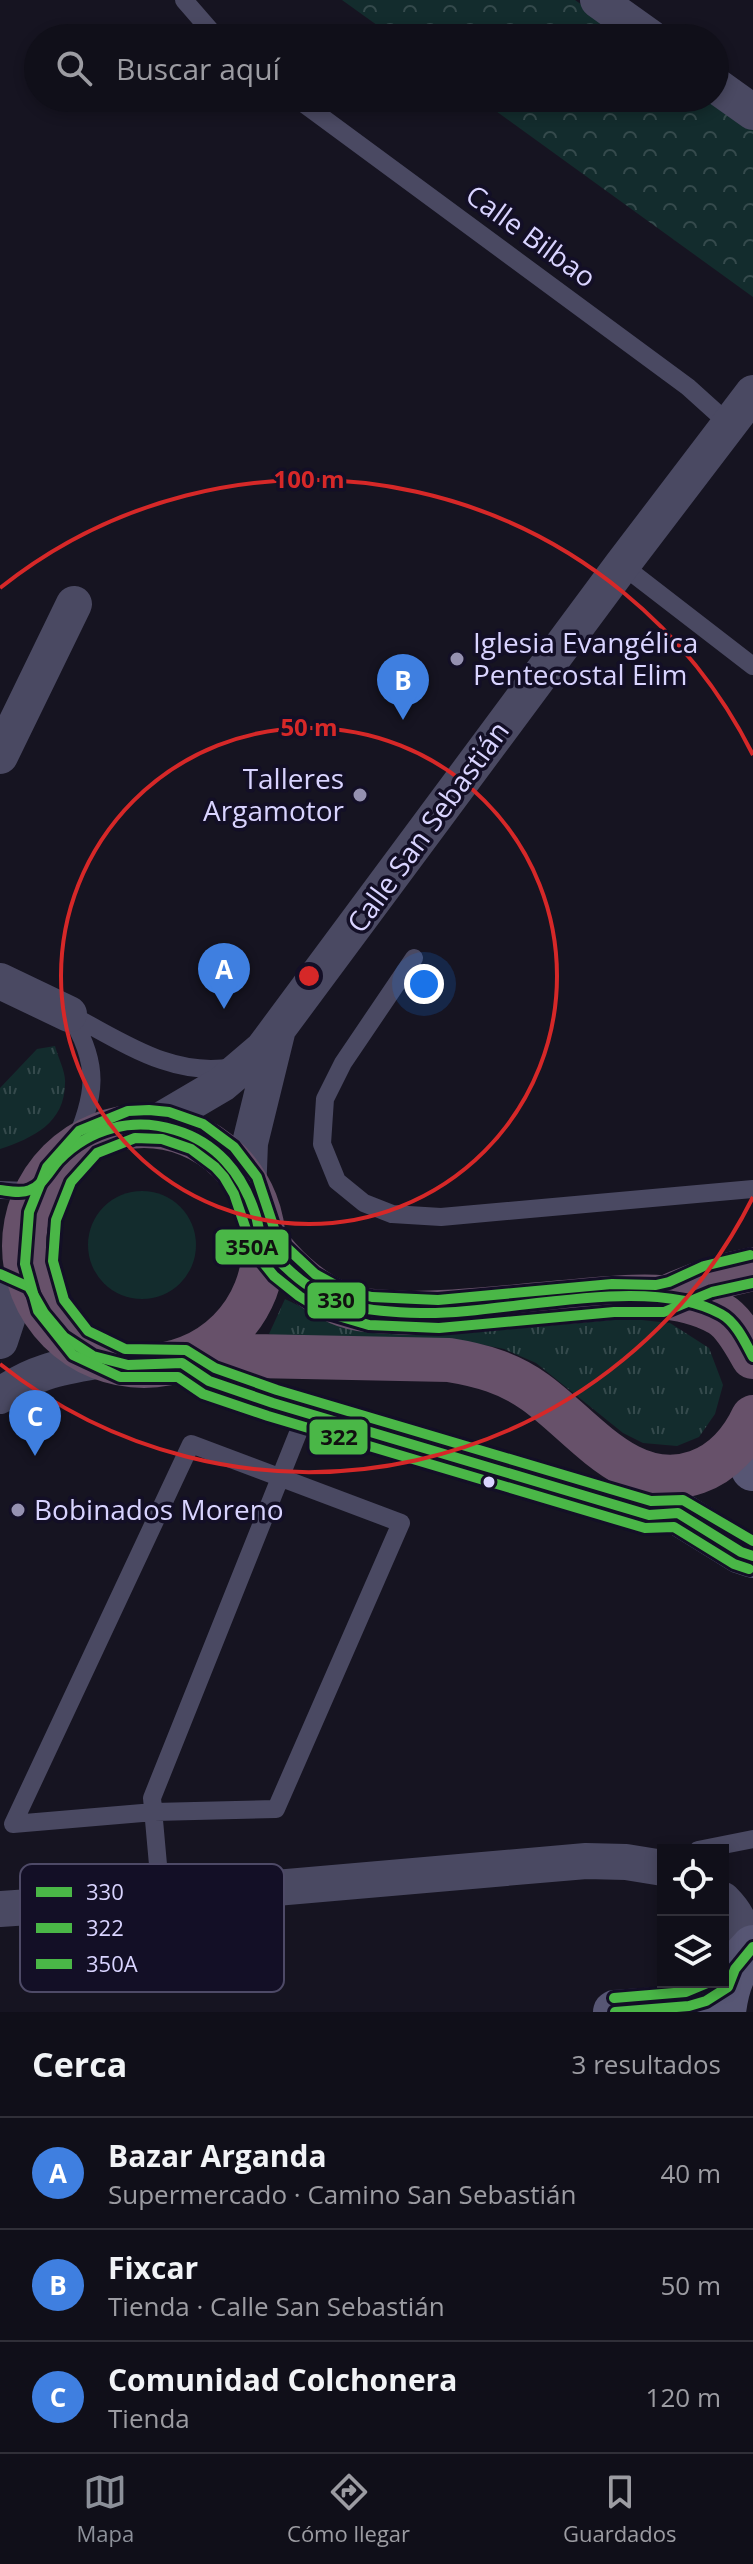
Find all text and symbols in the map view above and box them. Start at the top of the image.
search box [24,24,729,112]
icon: search [52,46,96,90]
text: Buscar aquí [116,48,280,89]
street label: Calle Bilbao [459,175,604,295]
text: 100 m [274,462,344,495]
place label: Iglesia Evangélica Pentecostal Elim [473,623,698,693]
marker: Iglesia Evangélica Pentecostal Elim [448,650,466,668]
pin: B [377,654,429,720]
text: 50 m [280,710,338,743]
street label: Calle San Sebastián [338,713,517,940]
place label: Talleres Argamotor [203,759,345,829]
marker: Talleres Argamotor [351,786,369,804]
pin: A [198,943,250,1009]
centre of rings [295,962,323,990]
your location [404,964,444,1004]
line badge: 350A [214,1228,290,1266]
text: 350A [226,1231,279,1261]
line badge: 330 [306,1281,367,1320]
text: 330 [317,1284,355,1314]
pin: C [9,1390,61,1456]
line badge: 322 [308,1418,369,1456]
text: 322 [320,1421,358,1451]
unlabelled marker [481,1474,497,1490]
place label: Bobinados Moreno [34,1490,284,1528]
marker: Bobinados Moreno [9,1501,27,1519]
map controls [657,1844,729,1988]
button: locate [657,1844,729,1916]
legend [20,1864,284,1992]
text: 330 [86,1876,124,1906]
text: 322 [86,1912,124,1942]
button: layers [657,1916,729,1988]
text: 350A [86,1948,138,1978]
text: Cerca [32,2041,127,2087]
text: 3 resultados [572,2046,721,2082]
text: Bazar Arganda [108,2135,327,2176]
text: A [49,2155,67,2191]
text: 40 m [660,2155,721,2191]
text: Supermercado · Camino San Sebastián [108,2176,576,2212]
text: Fixcar [108,2247,198,2288]
text: B [49,2267,67,2303]
text: 50 m [660,2267,721,2303]
text: Tienda · Calle San Sebastián [108,2288,445,2324]
text: Comunidad Colchonera [108,2359,457,2400]
text: C [50,2379,66,2415]
text: 120 m [646,2379,721,2415]
text: Tienda [108,2400,190,2436]
tab: Mapa [76,2470,134,2548]
tab: Cómo llegar [287,2470,410,2548]
tab: Guardados [563,2470,677,2548]

